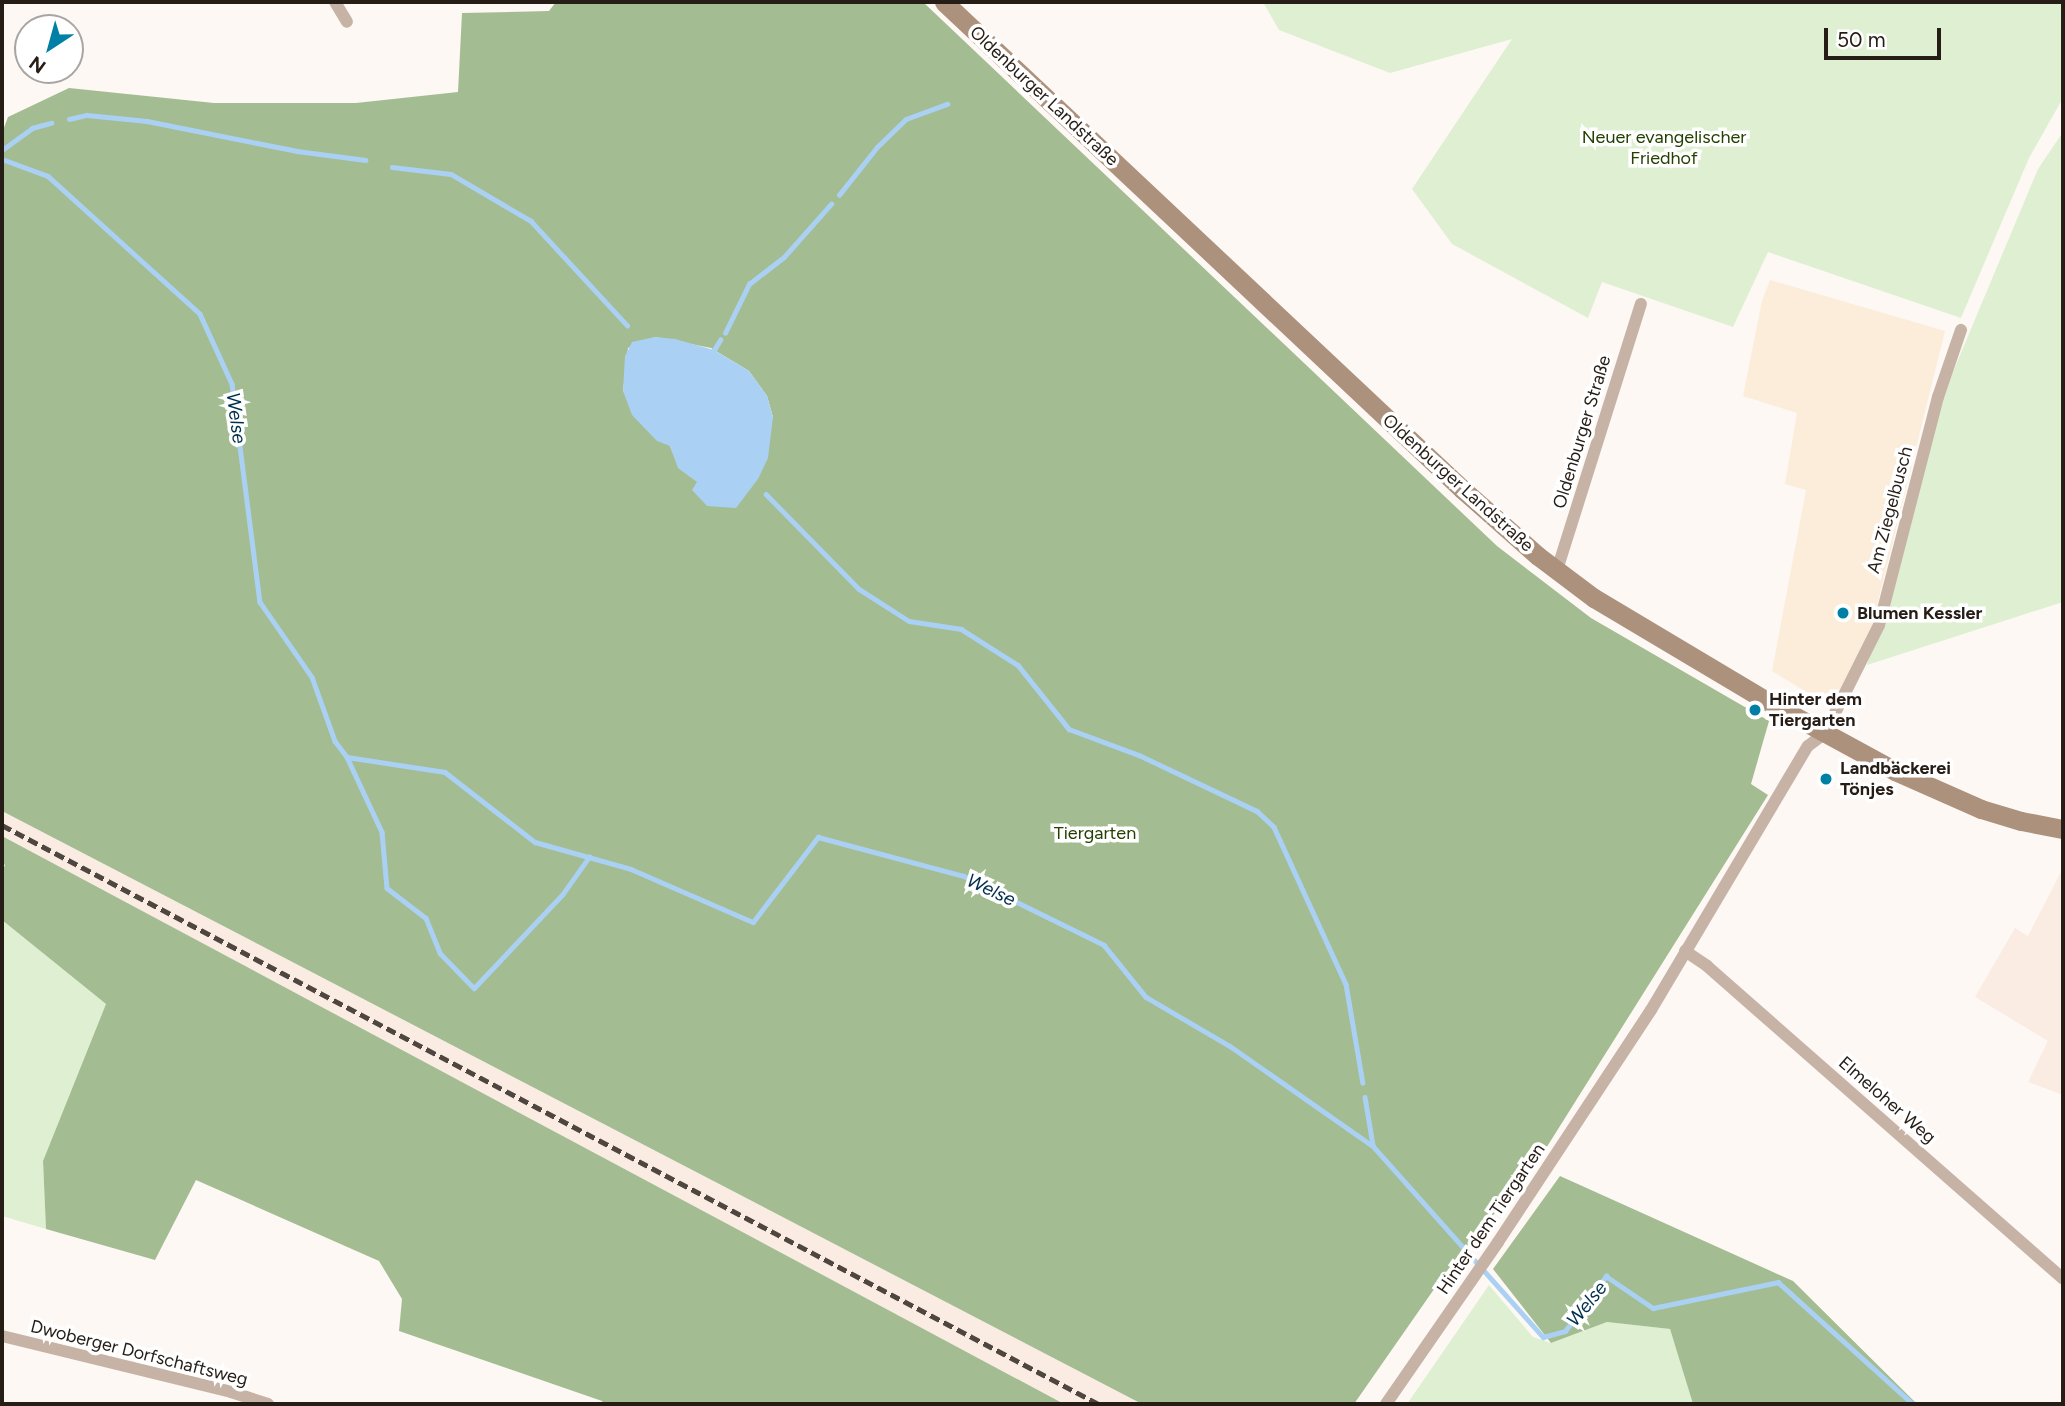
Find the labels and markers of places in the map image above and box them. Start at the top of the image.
place label: Blumen Kessler [1857,602,1982,624]
marker: Blumen Kessler [1835,605,1851,621]
place label: Hinter dem Tiergarten [1769,689,1862,732]
marker: Hinter dem Tiergarten [1747,702,1763,718]
place label: Landbäckerei Tönjes [1840,758,1951,800]
marker: Landbäckerei Tönjes [1818,771,1834,787]

